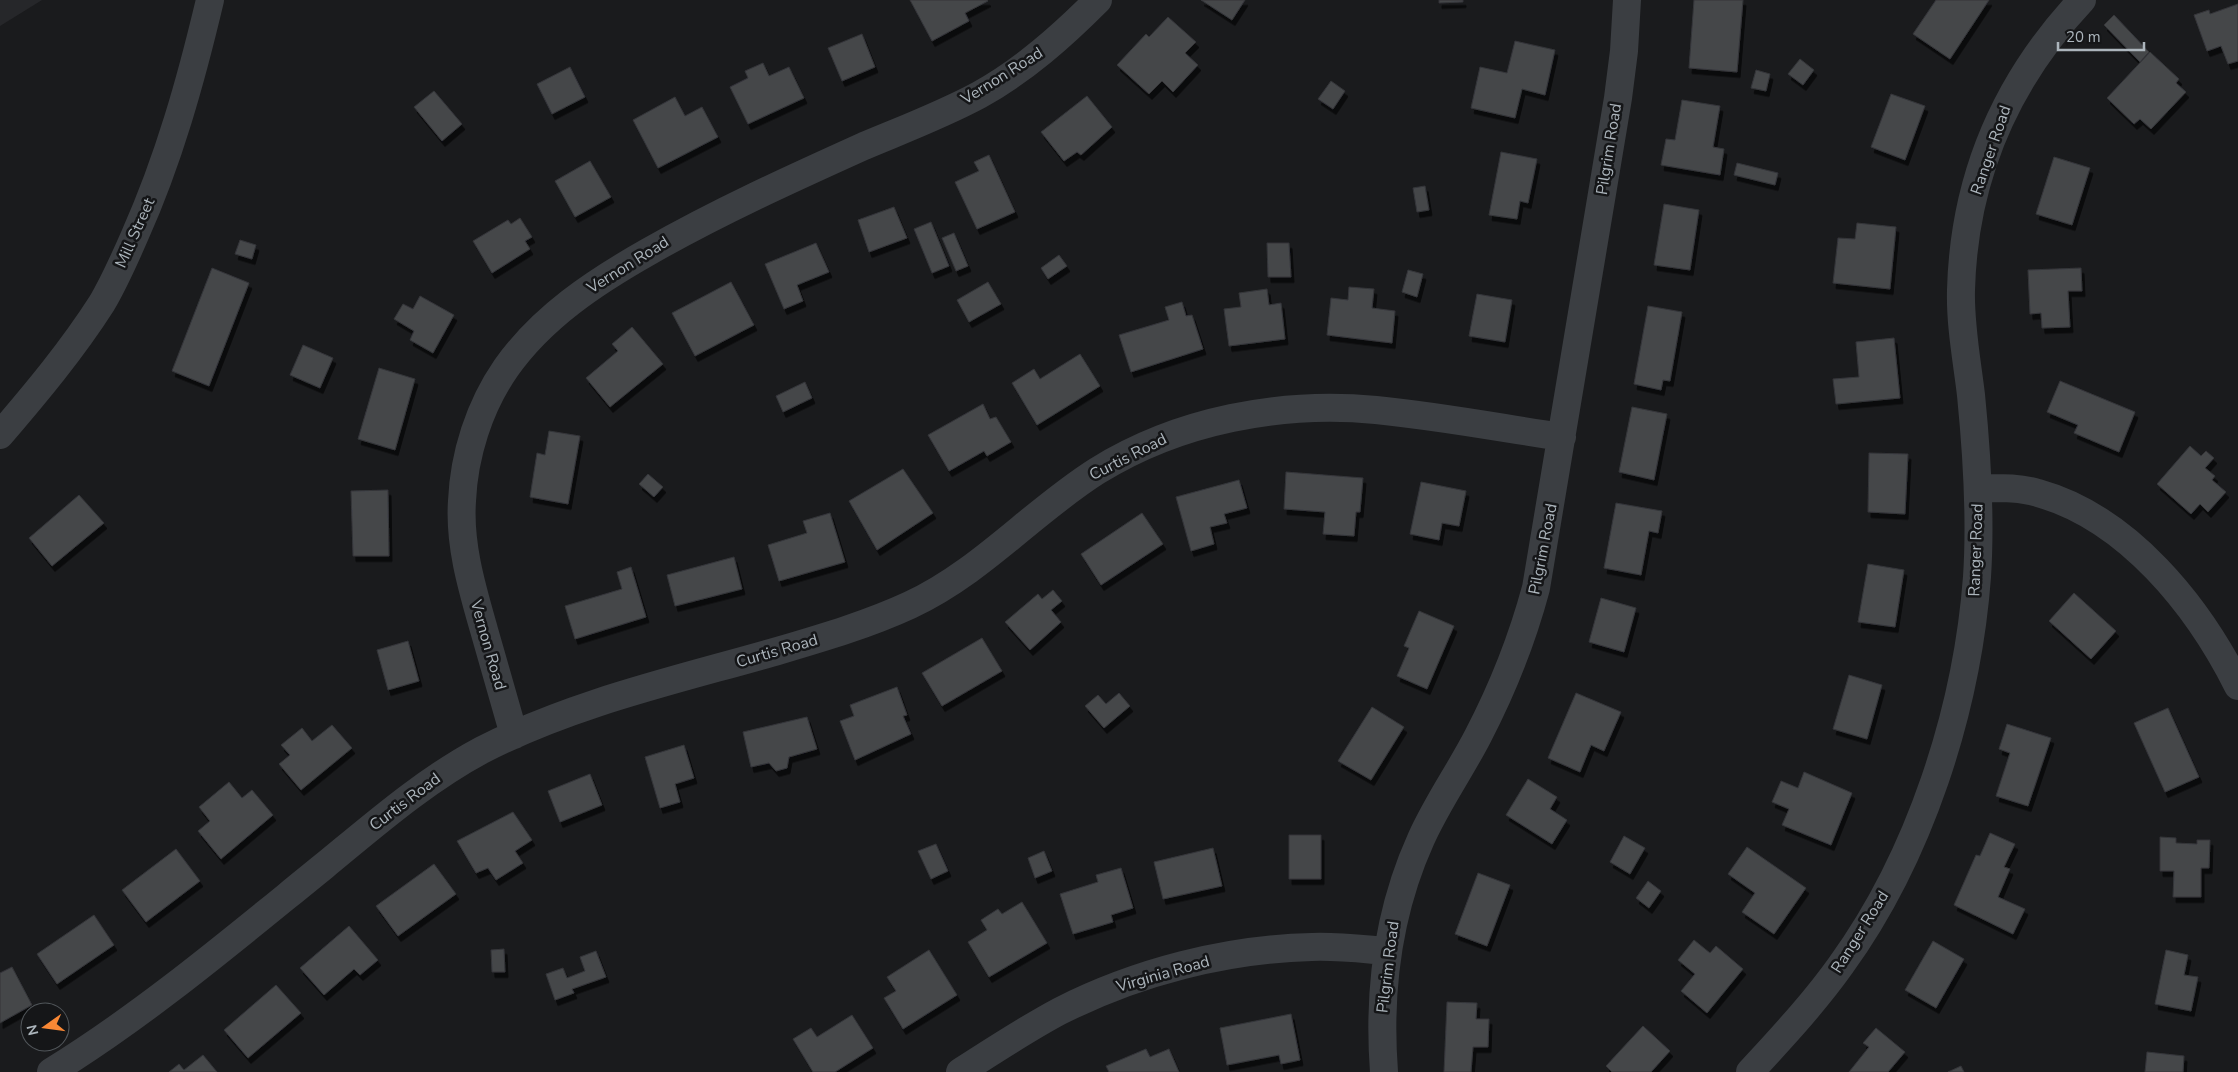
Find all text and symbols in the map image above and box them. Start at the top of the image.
scale bar [2058,20,2144,52]
text: 20 m [2066,27,2101,47]
street label: Vernon Road [956,42,1047,110]
street label: Pilgrim Road [1591,102,1627,196]
street label: Ranger Road [1965,102,2017,198]
street label: Mill Street [110,194,160,272]
street label: Vernon Road [582,231,673,299]
street label: Curtis Road [1086,428,1170,486]
street label: Pilgrim Road [1523,502,1563,596]
street label: Ranger Road [1963,503,1989,597]
street label: Vernon Road [464,596,511,693]
street label: Curtis Road [734,629,820,673]
street label: Curtis Road [365,768,445,836]
street label: Ranger Road [1826,887,1894,977]
street label: Pilgrim Road [1371,920,1405,1014]
street label: Virginia Road [1113,950,1212,998]
north arrow [20,1002,70,1052]
text: N [22,1023,43,1037]

